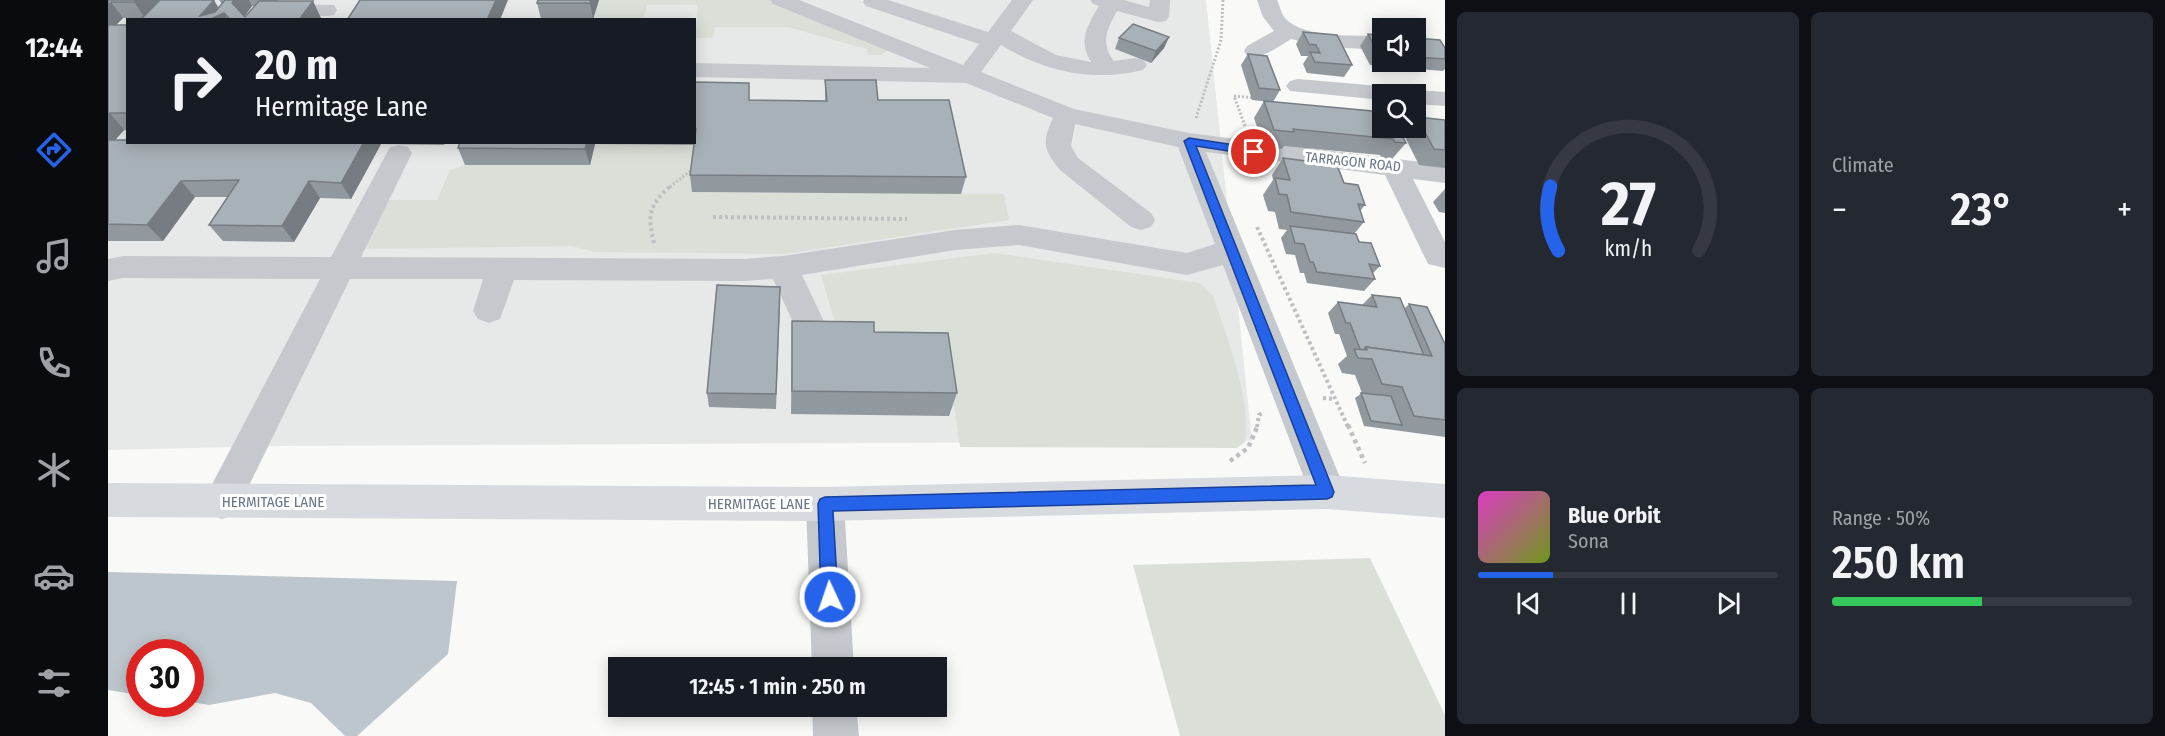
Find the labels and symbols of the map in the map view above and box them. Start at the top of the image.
pin [1228,126,1279,177]
street label: TARRAGON ROAD [1304,149,1402,175]
street label: HERMITAGE LANE [222,493,324,511]
street label: HERMITAGE LANE [708,495,810,513]
position arrow [798,565,862,629]
speed limit sign: 30 [126,639,204,717]

